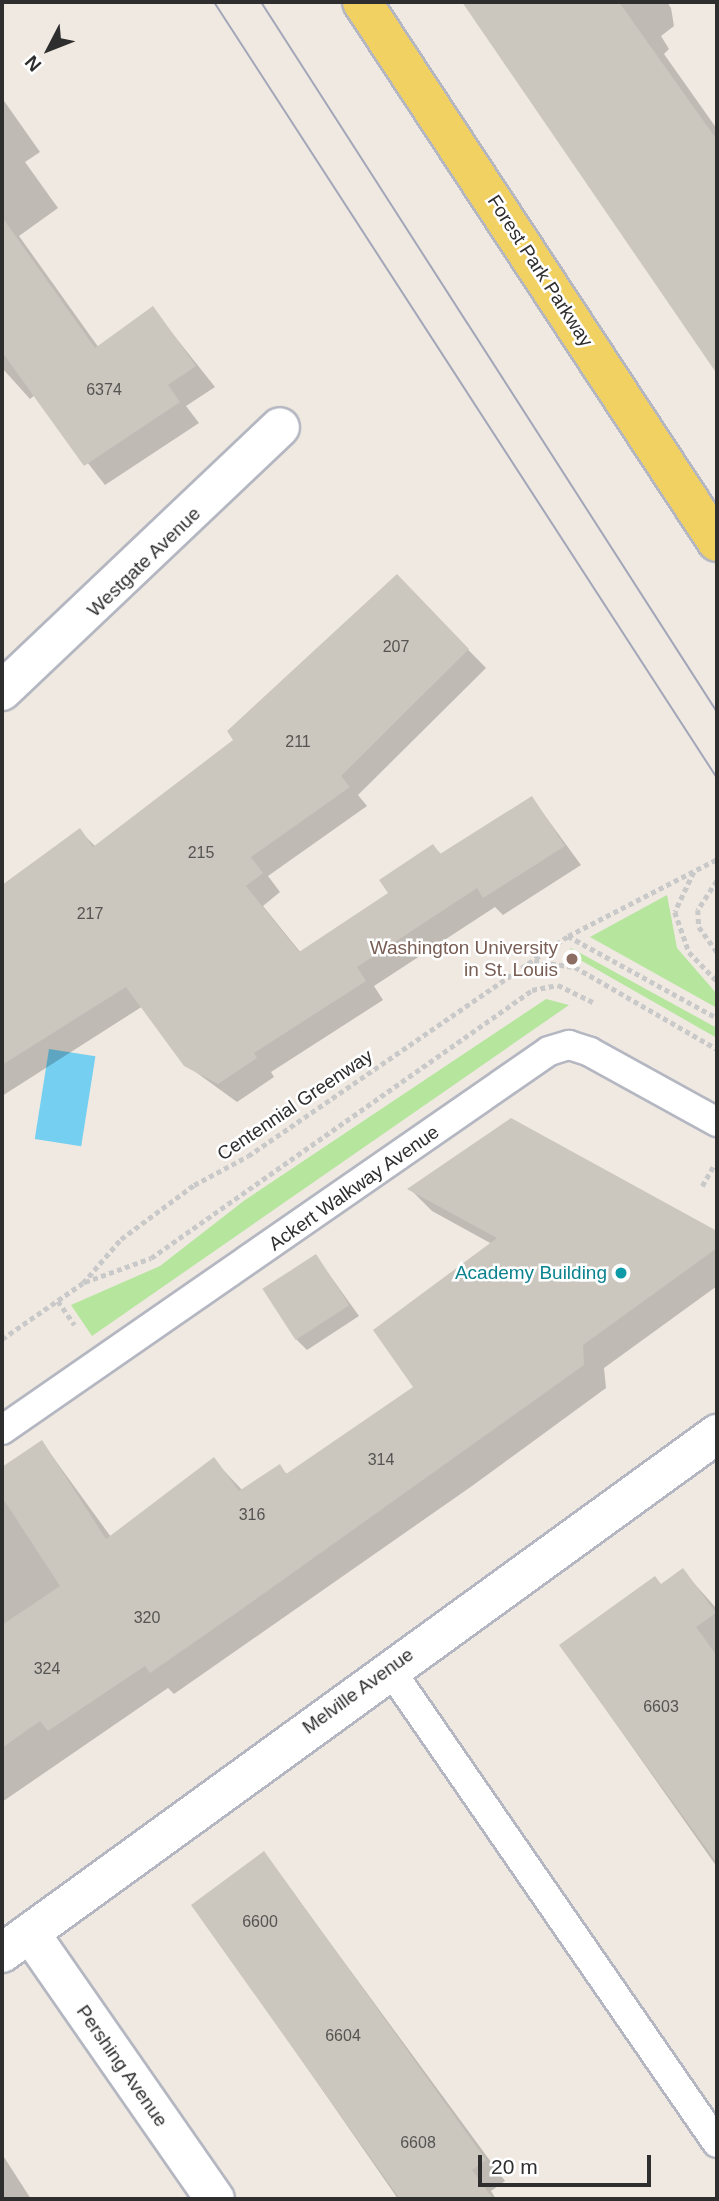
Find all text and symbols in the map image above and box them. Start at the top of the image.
north arrow [14,14,84,84]
text: N [21,51,45,76]
street label: Forest Park Parkway [482,191,598,351]
house number: 6374 [86,380,122,400]
street label: Westgate Avenue [82,502,206,622]
house number: 207 [383,637,409,657]
house number: 211 [285,732,311,752]
house number: 215 [188,843,214,863]
house number: 217 [77,904,103,924]
place label: Washington University in St. Louis [370,937,558,981]
marker: Washington University in St. Louis [564,951,580,967]
street label: Centennial Greenway [213,1044,377,1166]
street label: Ackert Walkway Avenue [264,1120,444,1256]
place label: Academy Building [455,1262,607,1284]
marker: Academy Building [613,1265,629,1281]
house number: 314 [368,1450,394,1470]
house number: 316 [239,1505,265,1525]
house number: 320 [134,1608,160,1628]
street label: Melville Avenue [298,1643,418,1739]
house number: 324 [34,1659,60,1679]
house number: 6603 [643,1697,679,1717]
house number: 6600 [242,1912,278,1932]
street label: Pershing Avenue [71,2000,173,2132]
house number: 6604 [325,2026,361,2046]
house number: 6608 [400,2133,436,2153]
scale bar [481,2142,654,2186]
text: 20 m [491,2155,538,2178]

